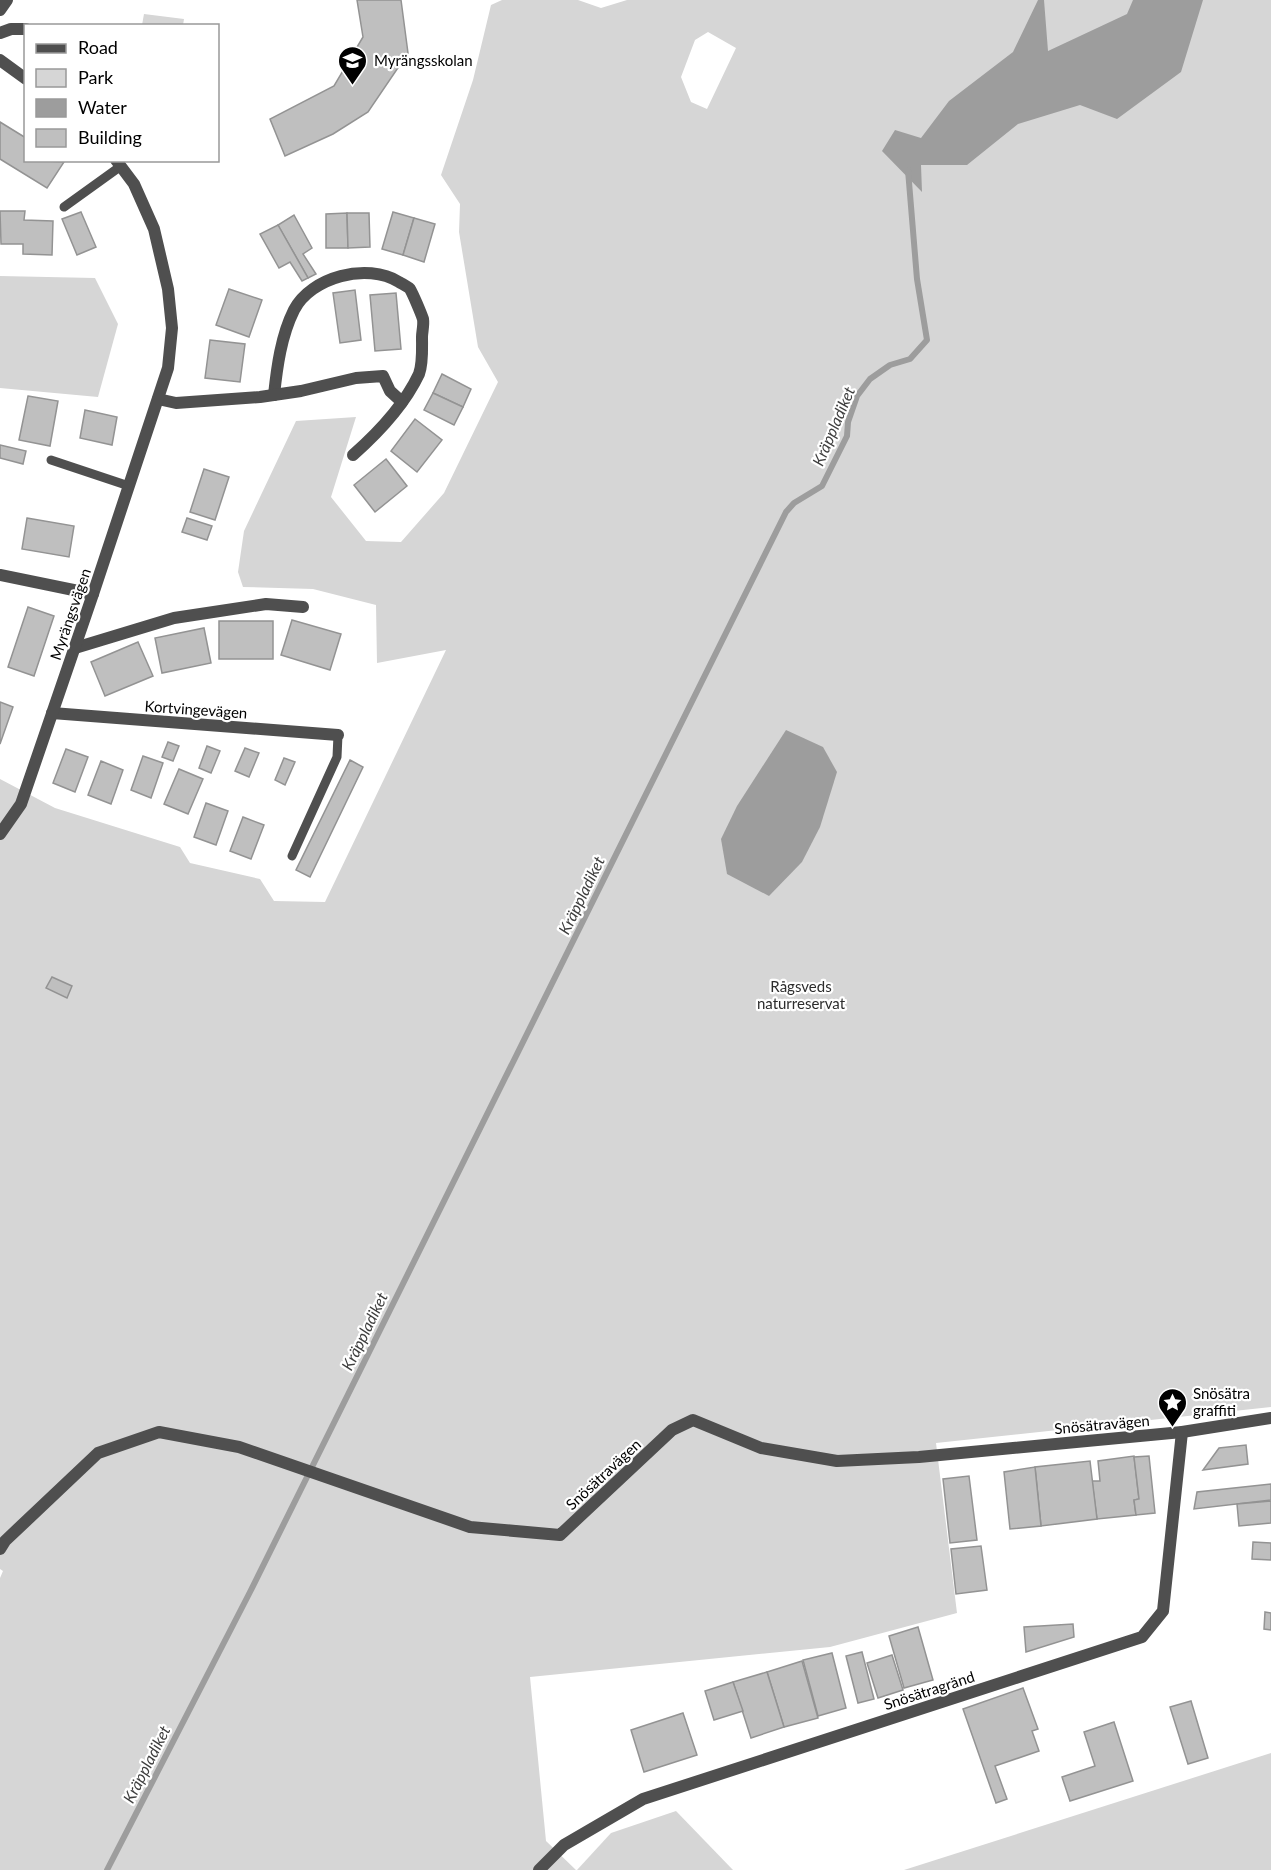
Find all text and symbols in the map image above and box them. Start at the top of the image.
legend [24,24,219,162]
text: Road [78,36,118,58]
school or university icon: Myrängsskolan [337,44,369,86]
place label: Myrängsskolan [374,51,473,69]
text: Park [78,66,114,88]
text: Water [78,96,127,118]
text: Building [78,126,142,148]
water label: Kräppladiket [808,383,858,469]
street label: Myrängsvägen [46,566,94,662]
street label: Kortvingevägen [144,696,248,722]
water label: Kräppladiket [554,853,608,937]
park label: Rågsveds naturreservat [757,977,846,1012]
water label: Kräppladiket [337,1289,391,1373]
place label: Snösätra graffiti [1193,1384,1250,1419]
place icon: Snösätra graffiti [1156,1386,1188,1428]
street label: Snösätravägen [1054,1411,1150,1437]
street label: Snösätravägen [562,1435,644,1513]
street label: Snösätragränd [881,1667,977,1713]
water label: Kräppladiket [118,1722,174,1806]

